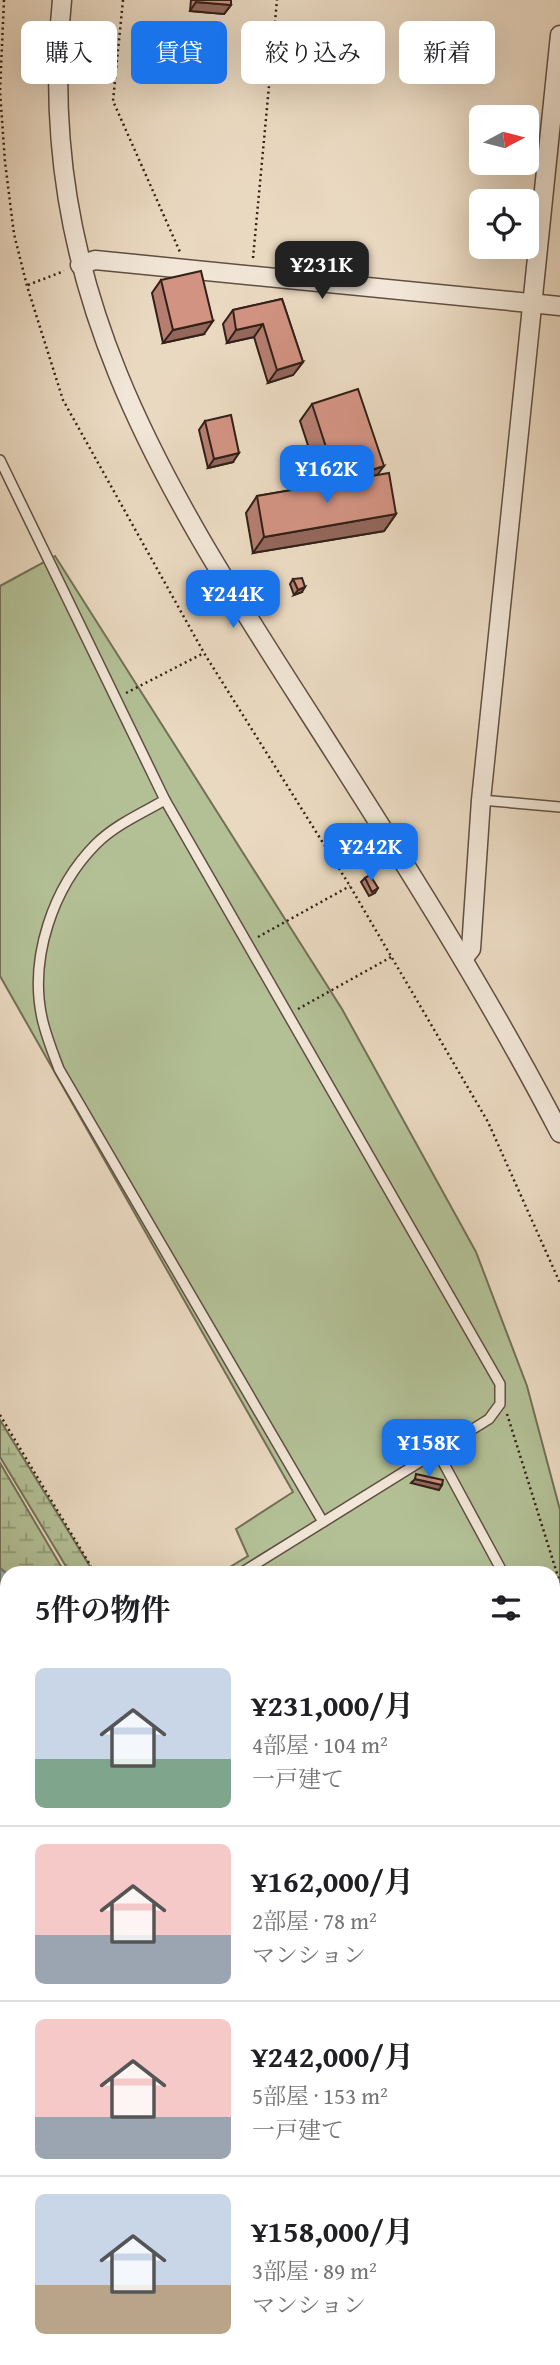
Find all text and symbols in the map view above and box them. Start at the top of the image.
chip: 購入 [21,21,117,84]
chip: 賃貸 [131,21,227,84]
chip: 絞り込み [241,21,385,84]
chip: 新着 [399,21,495,84]
north arrow [469,105,539,175]
map controls [469,105,539,259]
button: locate [469,189,539,259]
pin: ¥231K [273,242,371,301]
text: ¥231K [291,247,353,280]
pin: ¥162K [278,446,376,505]
text: ¥162K [296,451,358,484]
pin: ¥244K [184,570,282,630]
text: ¥244K [202,576,264,609]
pin: ¥242K [322,824,420,883]
text: ¥242K [340,829,402,862]
pin: ¥158K [380,1420,478,1479]
text: ¥158K [398,1425,460,1458]
text: 5件の物件 [35,1587,171,1631]
icon: filters [487,1589,525,1627]
text: ¥231,000/月 [252,1683,414,1727]
icon: home [91,1696,175,1780]
text: 4部屋 · 104 m² [252,1728,388,1761]
text: 一戸建て [252,1762,344,1795]
text: ¥162,000/月 [252,1859,414,1903]
icon: home [91,1872,175,1956]
text: 2部屋 · 78 m² [252,1904,377,1937]
text: マンション [252,1938,366,1971]
text: ¥242,000/月 [252,2034,414,2078]
icon: home [91,2047,175,2131]
text: 5部屋 · 153 m² [252,2079,388,2112]
text: 一戸建て [252,2113,344,2146]
text: ¥158,000/月 [252,2209,414,2253]
icon: home [91,2222,175,2306]
text: 3部屋 · 89 m² [252,2254,377,2287]
text: マンション [252,2288,366,2321]

